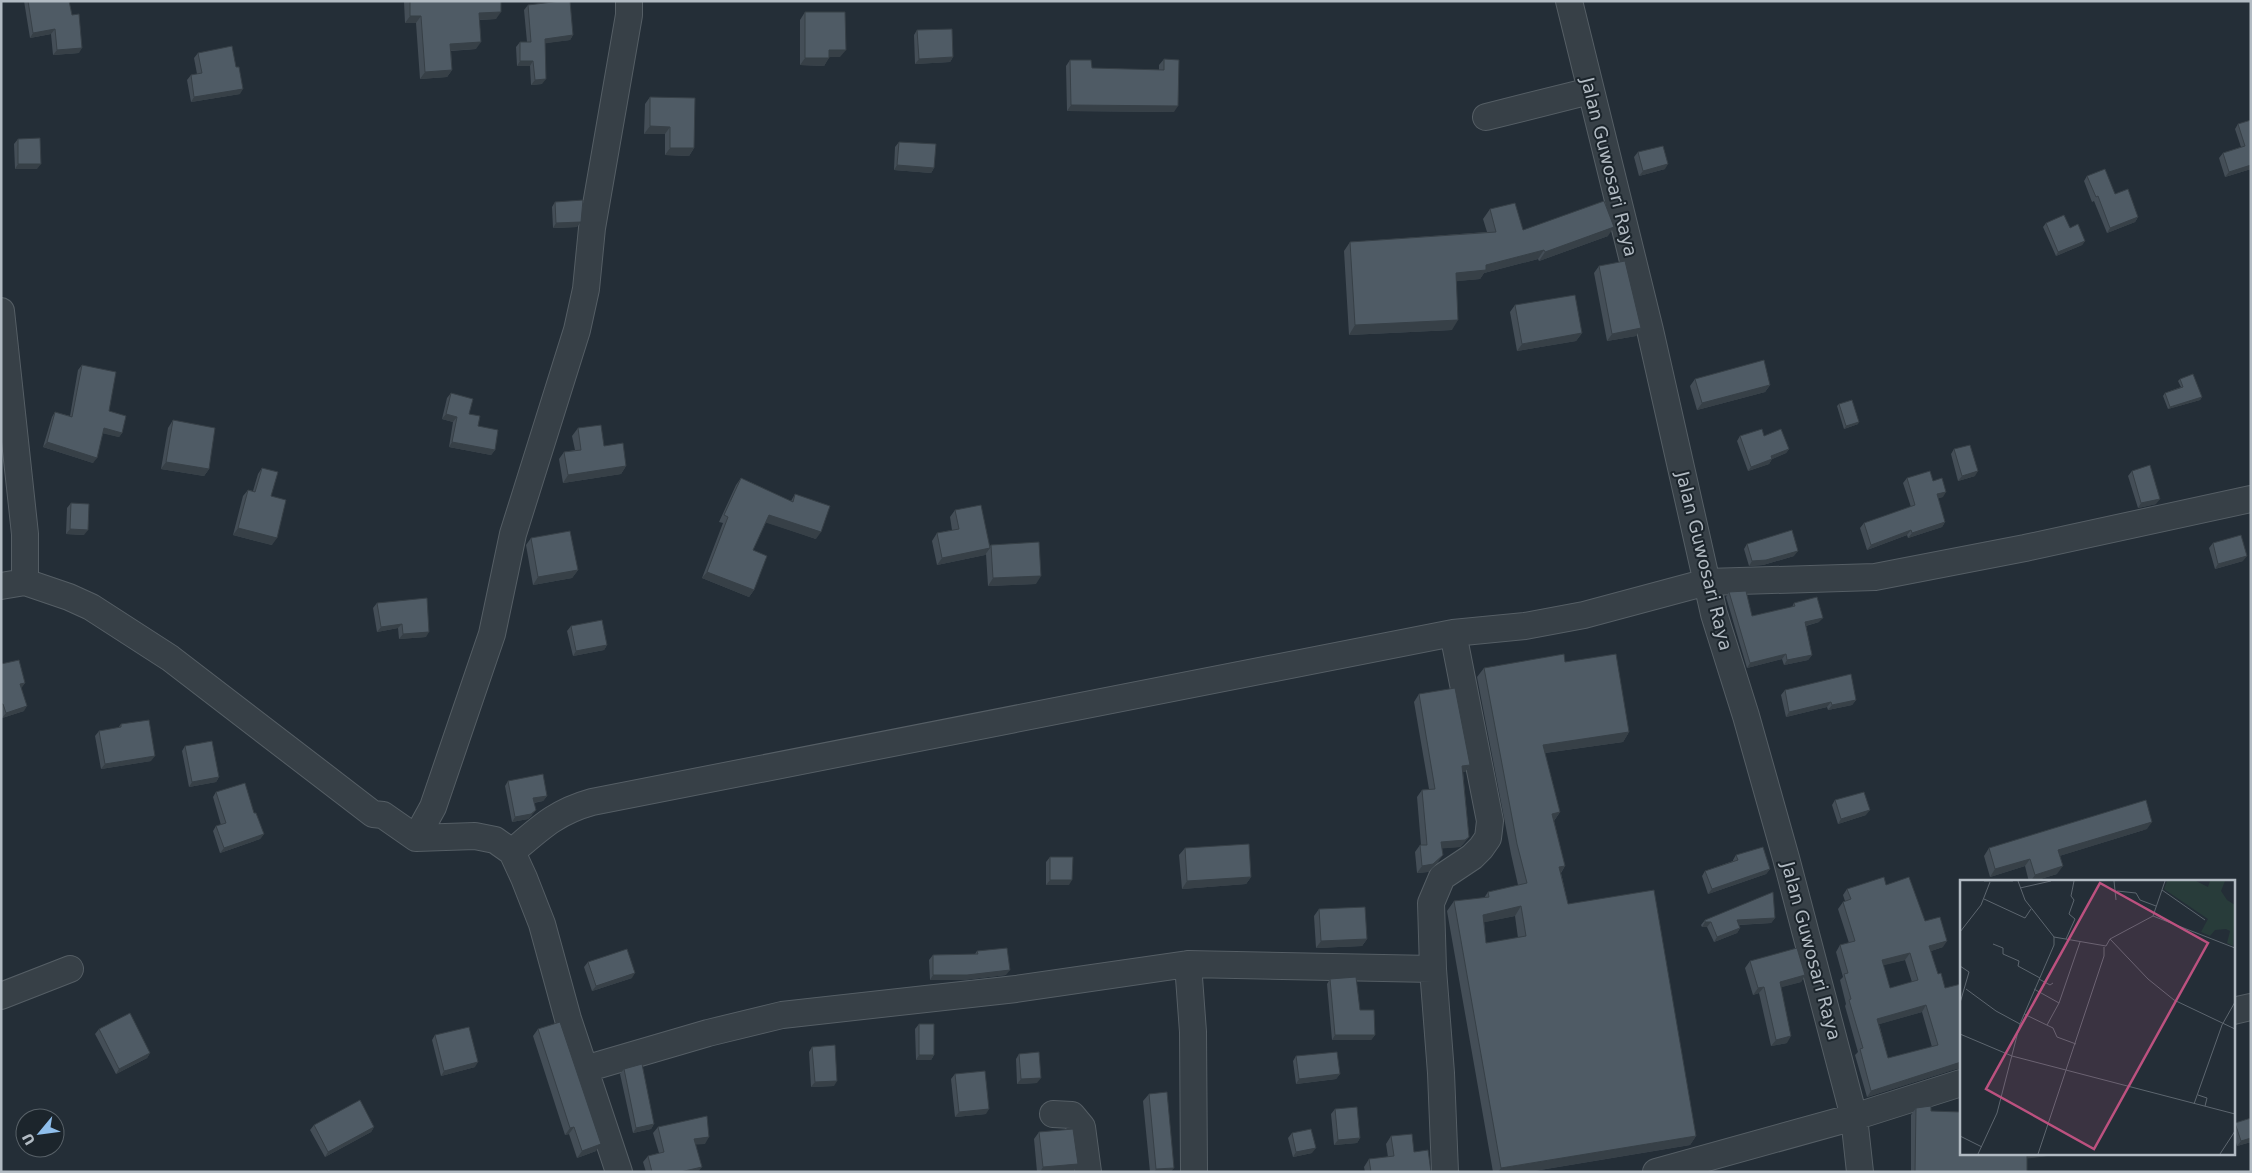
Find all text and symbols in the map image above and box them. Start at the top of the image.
street label: Jalan Guwosari Raya [1577,74,1642,259]
street label: Jalan Guwosari Raya [1672,468,1737,653]
street label: Jalan Guwosari Raya [1777,858,1845,1042]
inset map [1960,880,2234,1156]
north arrow [15,1108,65,1158]
text: U [19,1130,38,1148]

